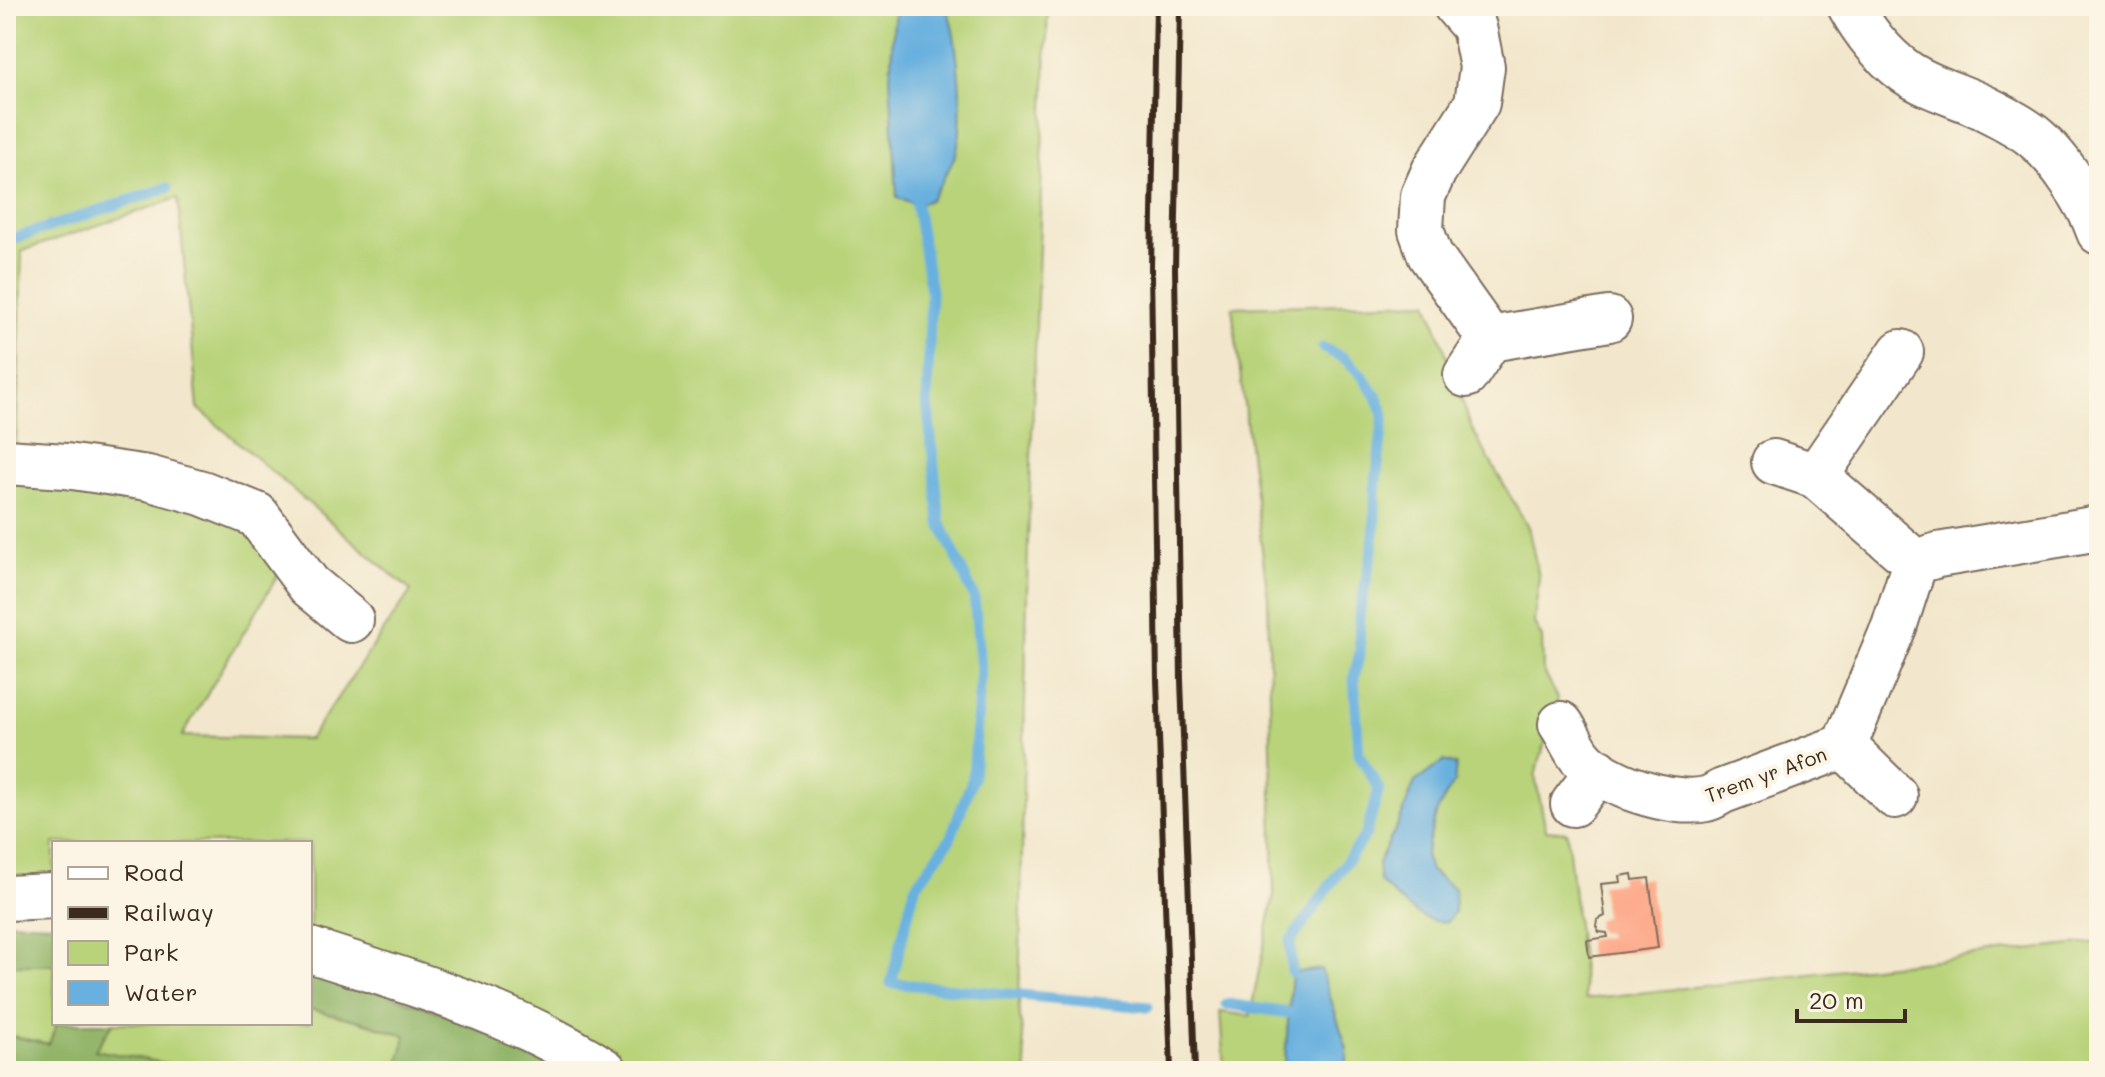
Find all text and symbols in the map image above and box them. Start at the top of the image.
street label: Trem yr Afon [1701,740,1830,808]
legend [52,841,312,1025]
text: Road [124,856,184,887]
text: Railway [124,896,214,927]
text: Park [124,936,178,967]
scale bar [1797,973,1905,1023]
text: Water [124,976,198,1007]
text: 20 m [1809,984,1864,1015]

